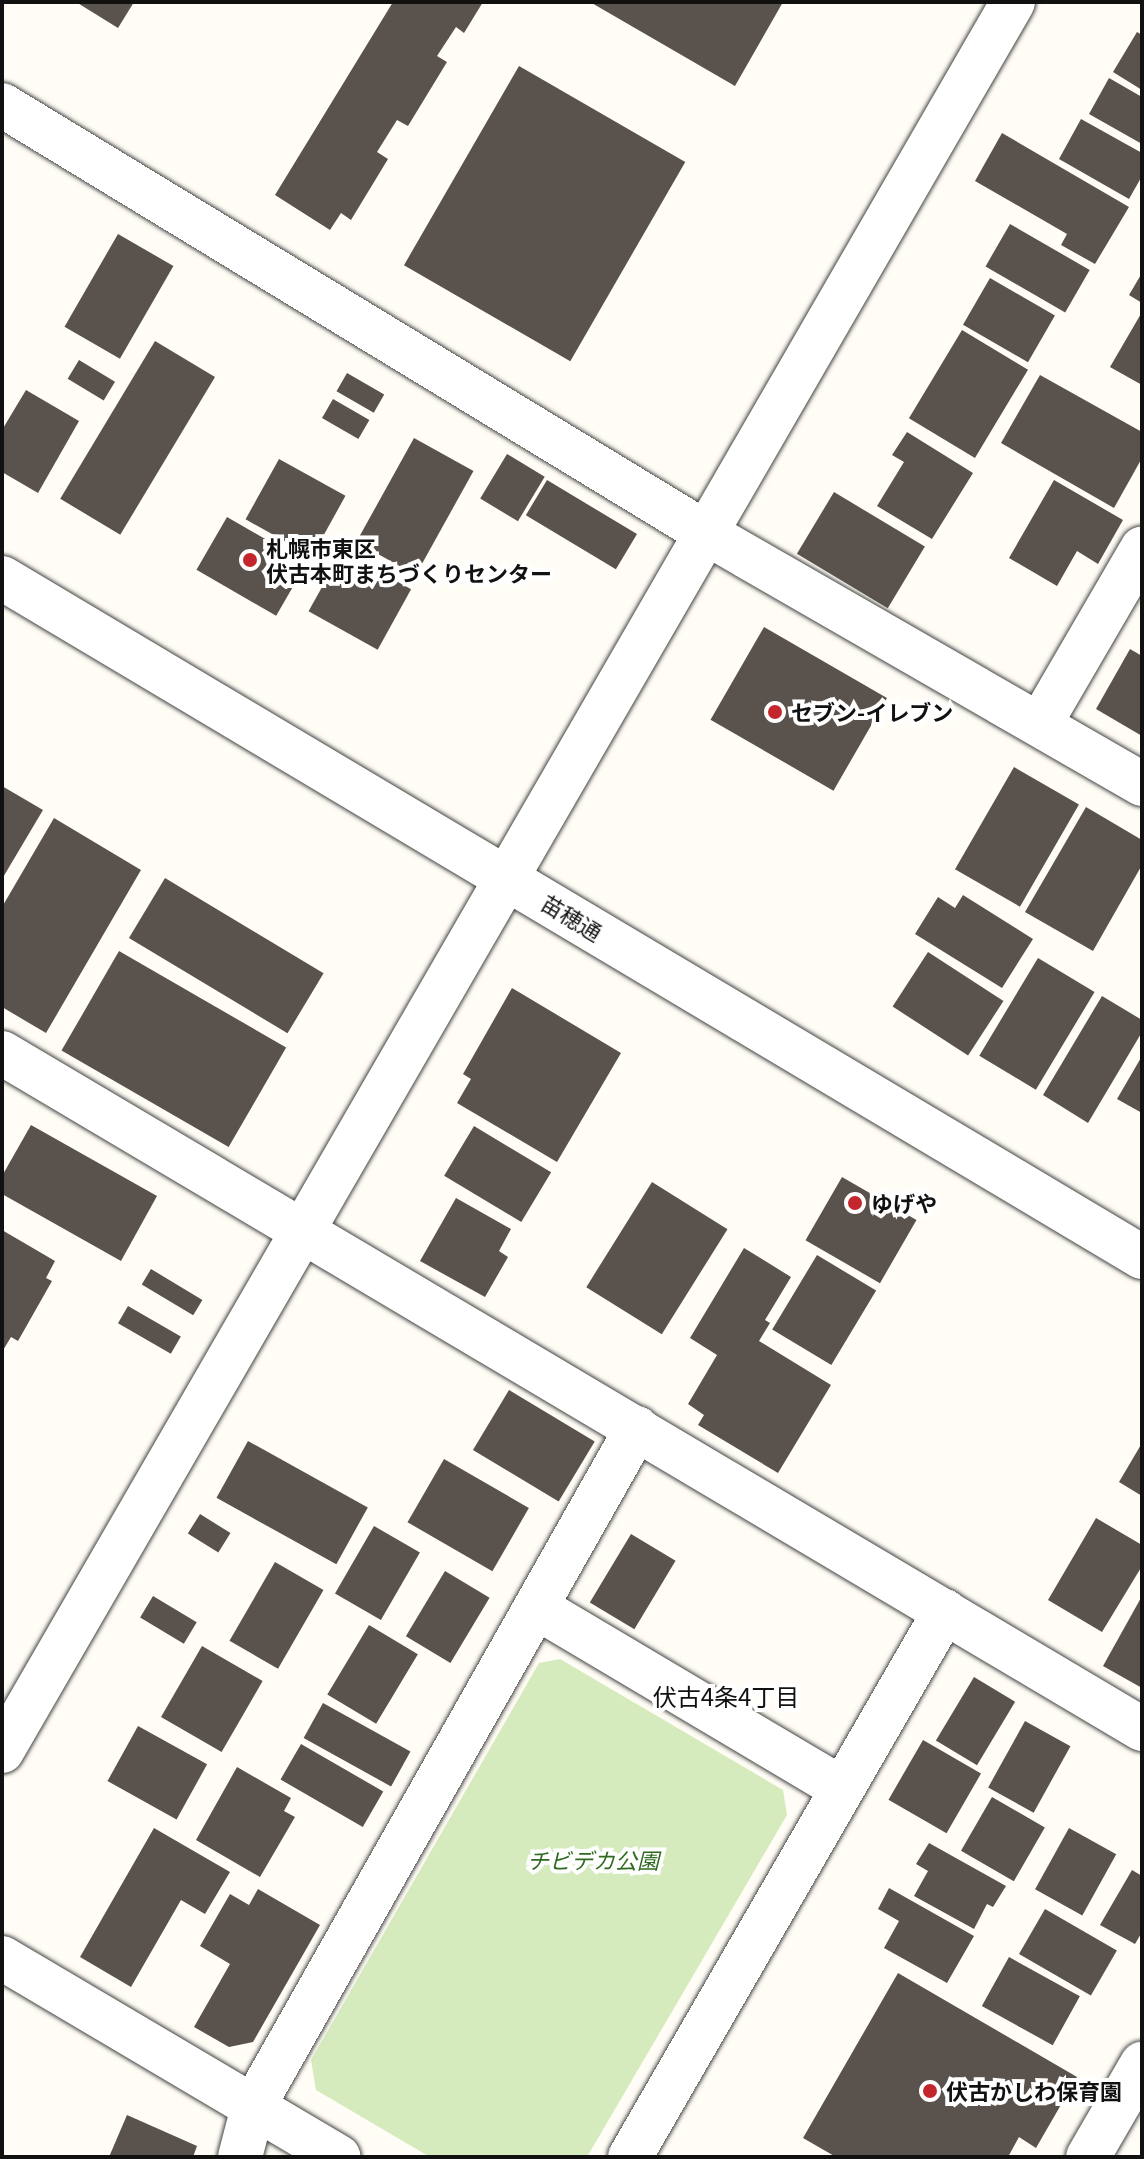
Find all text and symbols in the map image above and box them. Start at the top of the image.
place label: 札幌市東区 伏古本町まちづくりセンター [266,534,552,586]
marker: 札幌市東区 伏古本町まちづくりセンター [241,551,259,569]
place label: セブン-イレブン [791,699,953,725]
marker: セブン-イレブン [766,703,784,721]
street label: 苗穂通 [537,889,607,945]
place label: ゆげや [871,1190,937,1216]
marker: ゆげや [846,1194,864,1212]
district label: 伏古4条4丁目 [653,1682,799,1710]
park label: チビデカ公園 [527,1847,659,1873]
place label: 伏古かしわ保育園 [946,2078,1122,2104]
marker: 伏古かしわ保育園 [921,2082,939,2100]

